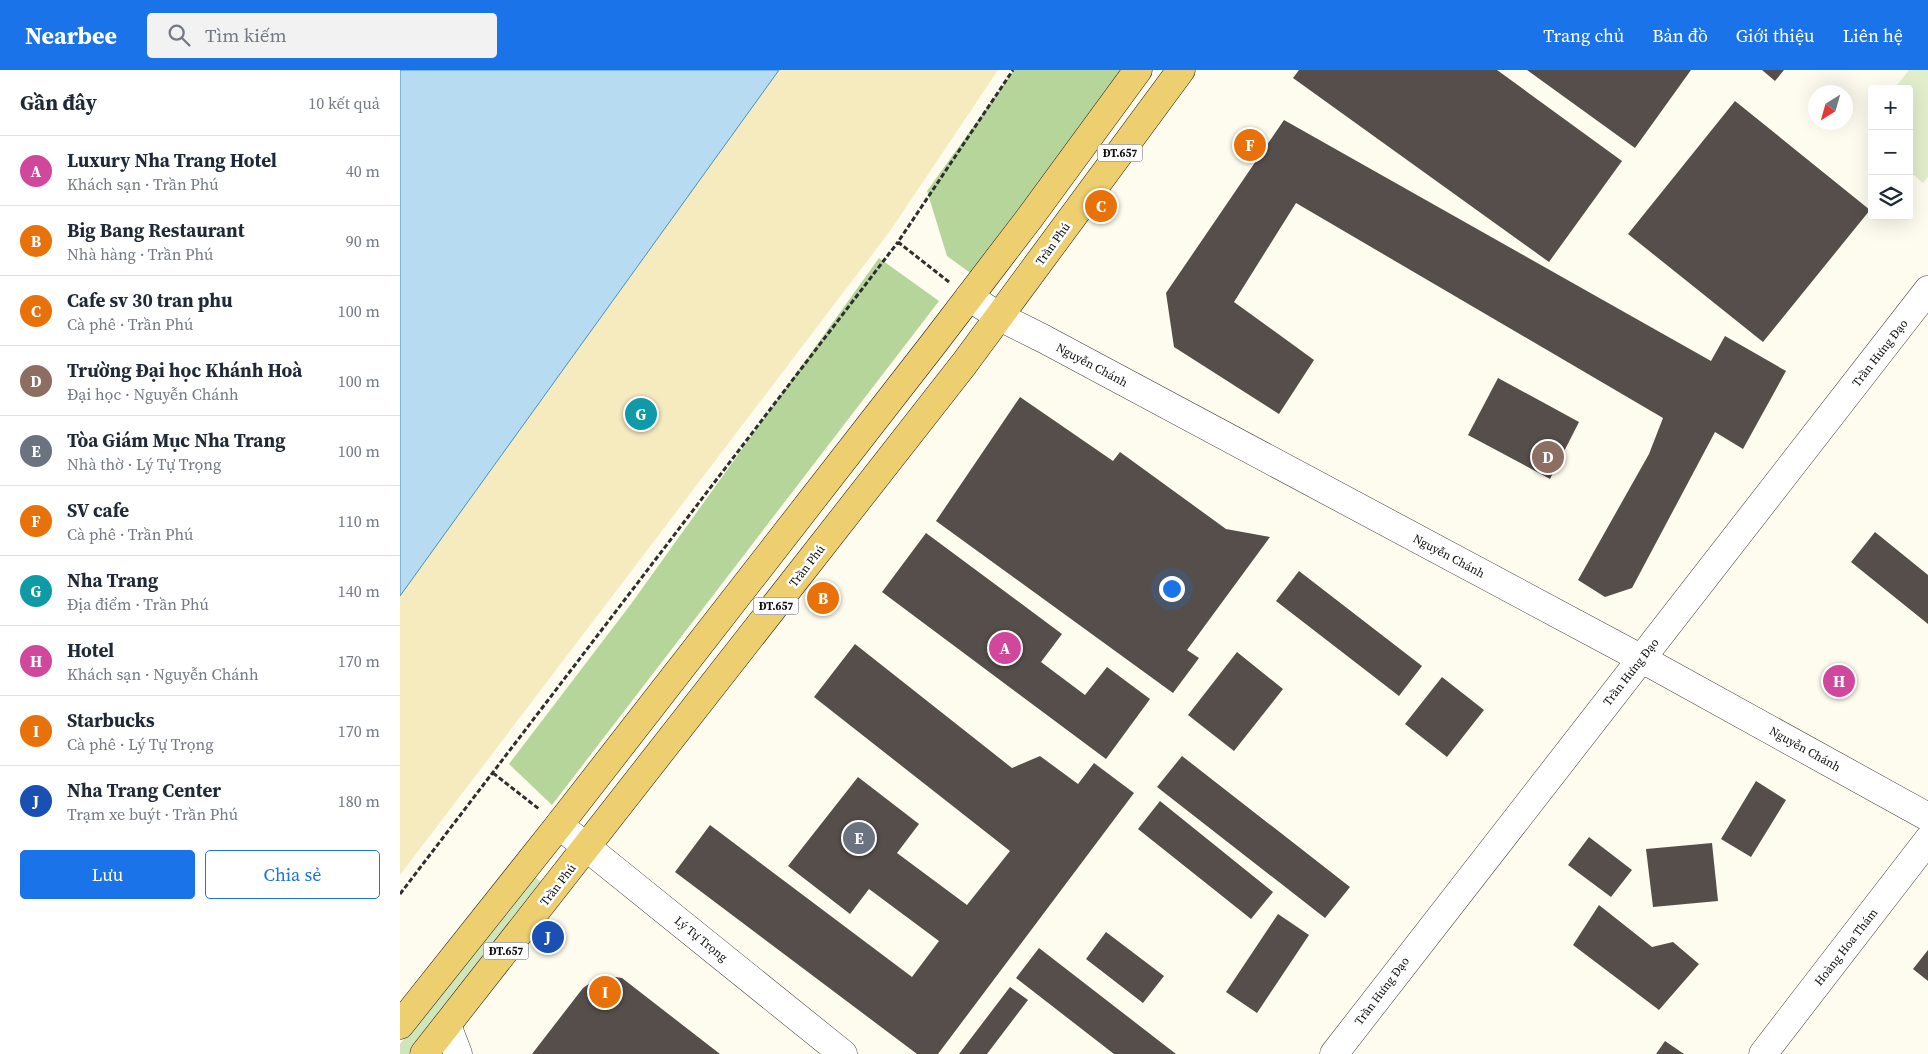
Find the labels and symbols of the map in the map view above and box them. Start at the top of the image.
north arrow [1808,85,1853,130]
pin: F [1234,126,1266,164]
road number: ĐT.657 [1098,145,1142,162]
pin: C [1085,187,1117,225]
street label: Trần Phú [1032,219,1074,269]
street label: Trần Hưng Đạo [1849,316,1912,390]
street label: Nguyễn Chánh [1053,339,1131,391]
pin: G [625,395,657,433]
pin: D [1532,438,1564,476]
street label: Nguyễn Chánh [1410,530,1488,582]
street label: Trần Phú [786,542,828,590]
your location [1159,576,1185,602]
pin: B [807,579,839,617]
road number: ĐT.657 [754,598,798,614]
pin: A [989,629,1021,667]
street label: Trần Hưng Đạo [1600,635,1663,709]
pin: H [1823,662,1855,700]
street label: Nguyễn Chánh [1767,723,1843,775]
pin: E [843,819,875,857]
street label: Trần Phú [537,861,579,909]
street label: Hoàng Hoa Thám [1811,905,1881,989]
street label: Lý Tự Trọng [671,913,731,965]
pin: J [532,918,564,956]
road number: ĐT.657 [484,942,528,959]
street label: Trần Hưng Đạo [1351,953,1413,1028]
pin: I [589,973,621,1011]

